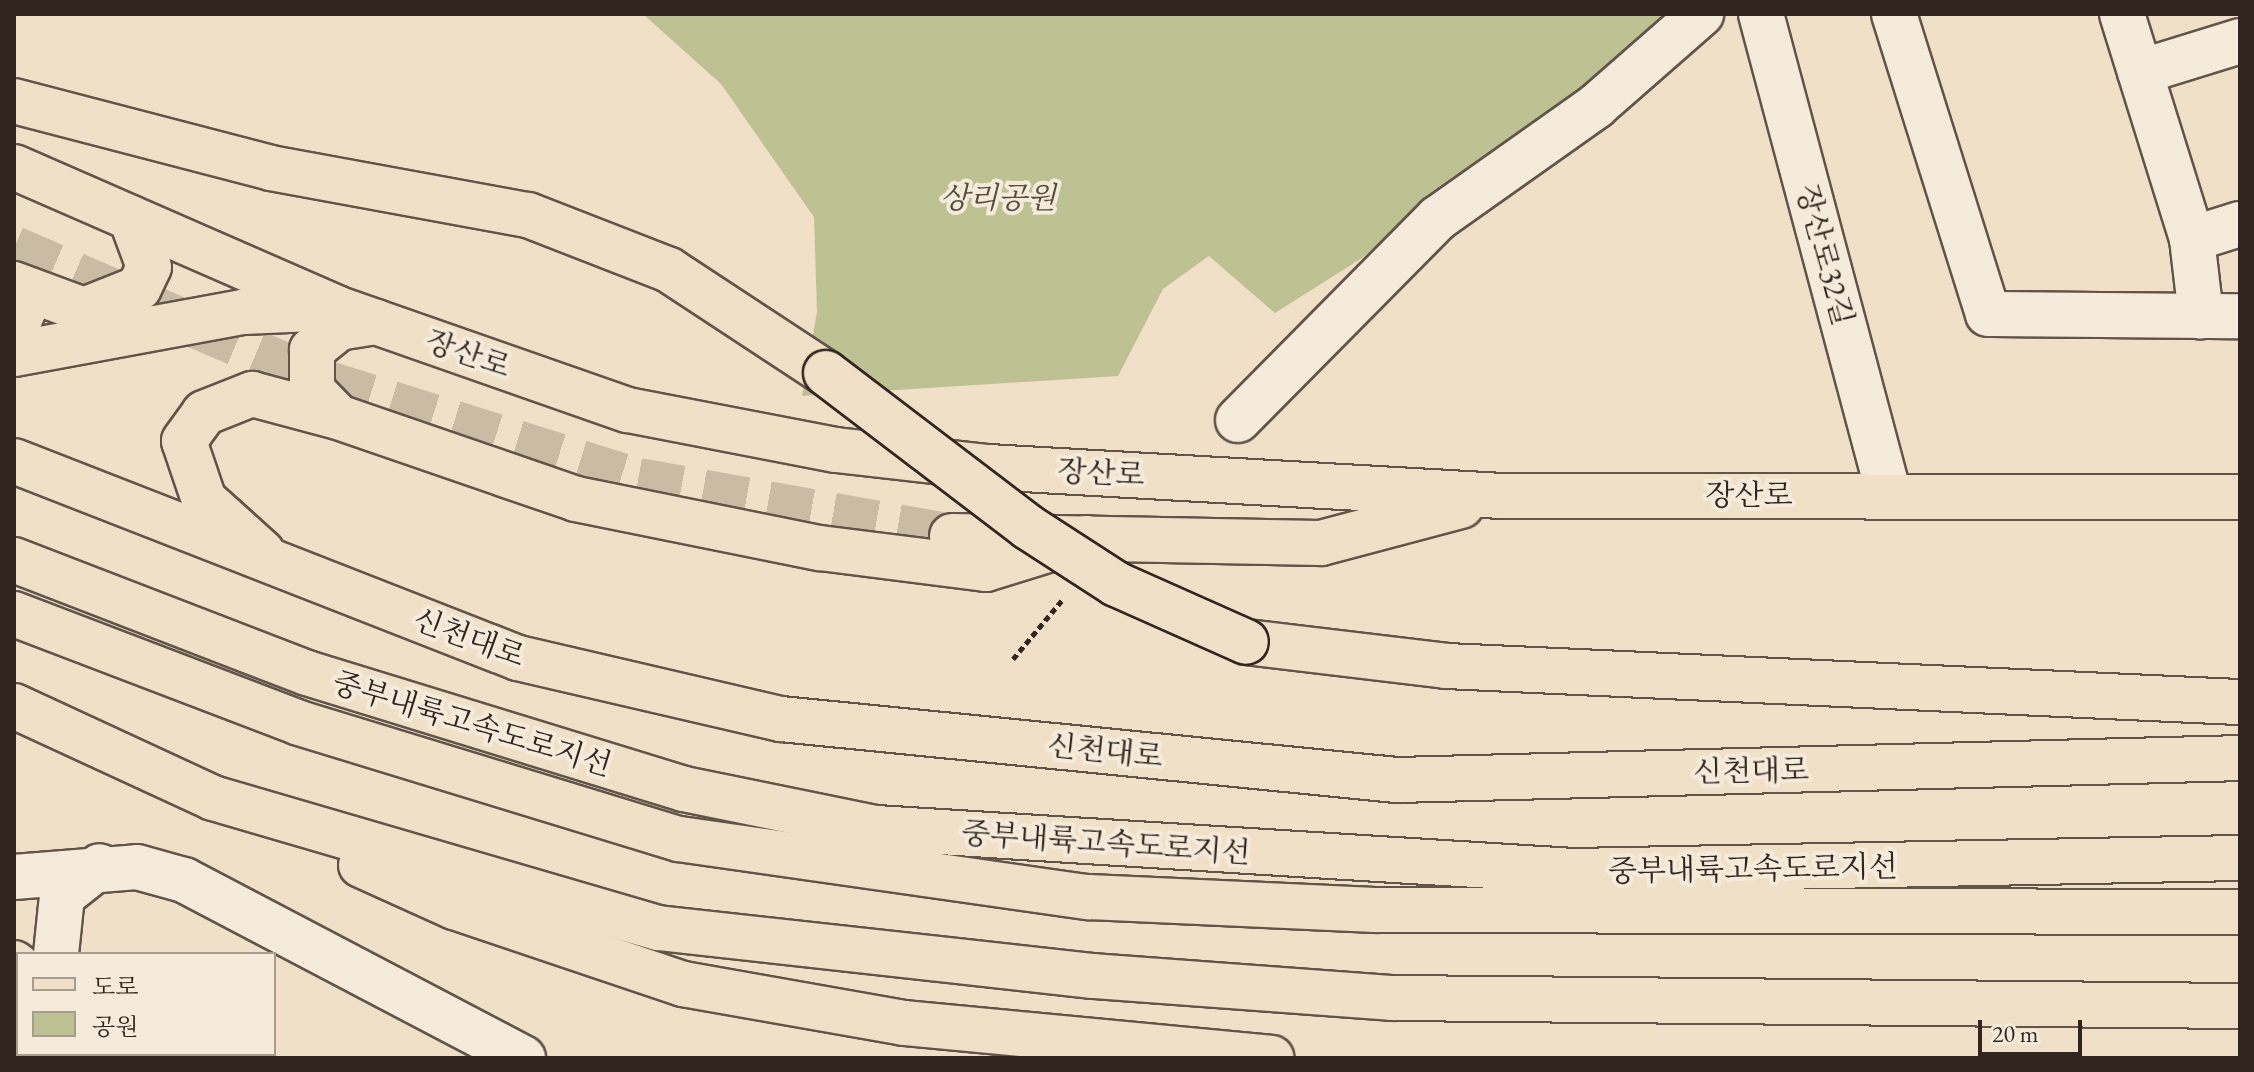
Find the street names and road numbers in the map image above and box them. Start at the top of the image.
street label: 장산로32길 [1789,180,1861,330]
street label: 장산로 [421,323,515,385]
street label: 장산로 [1057,453,1145,493]
street label: 장산로 [1706,477,1792,513]
street label: 신천대로 [408,601,530,675]
street label: 중부내륙고속도로지선 [328,664,616,784]
street label: 신천대로 [1045,727,1165,775]
street label: 신천대로 [1693,752,1809,790]
street label: 중부내륙고속도로지선 [960,815,1252,871]
street label: 중부내륙고속도로지선 [1608,848,1898,890]

